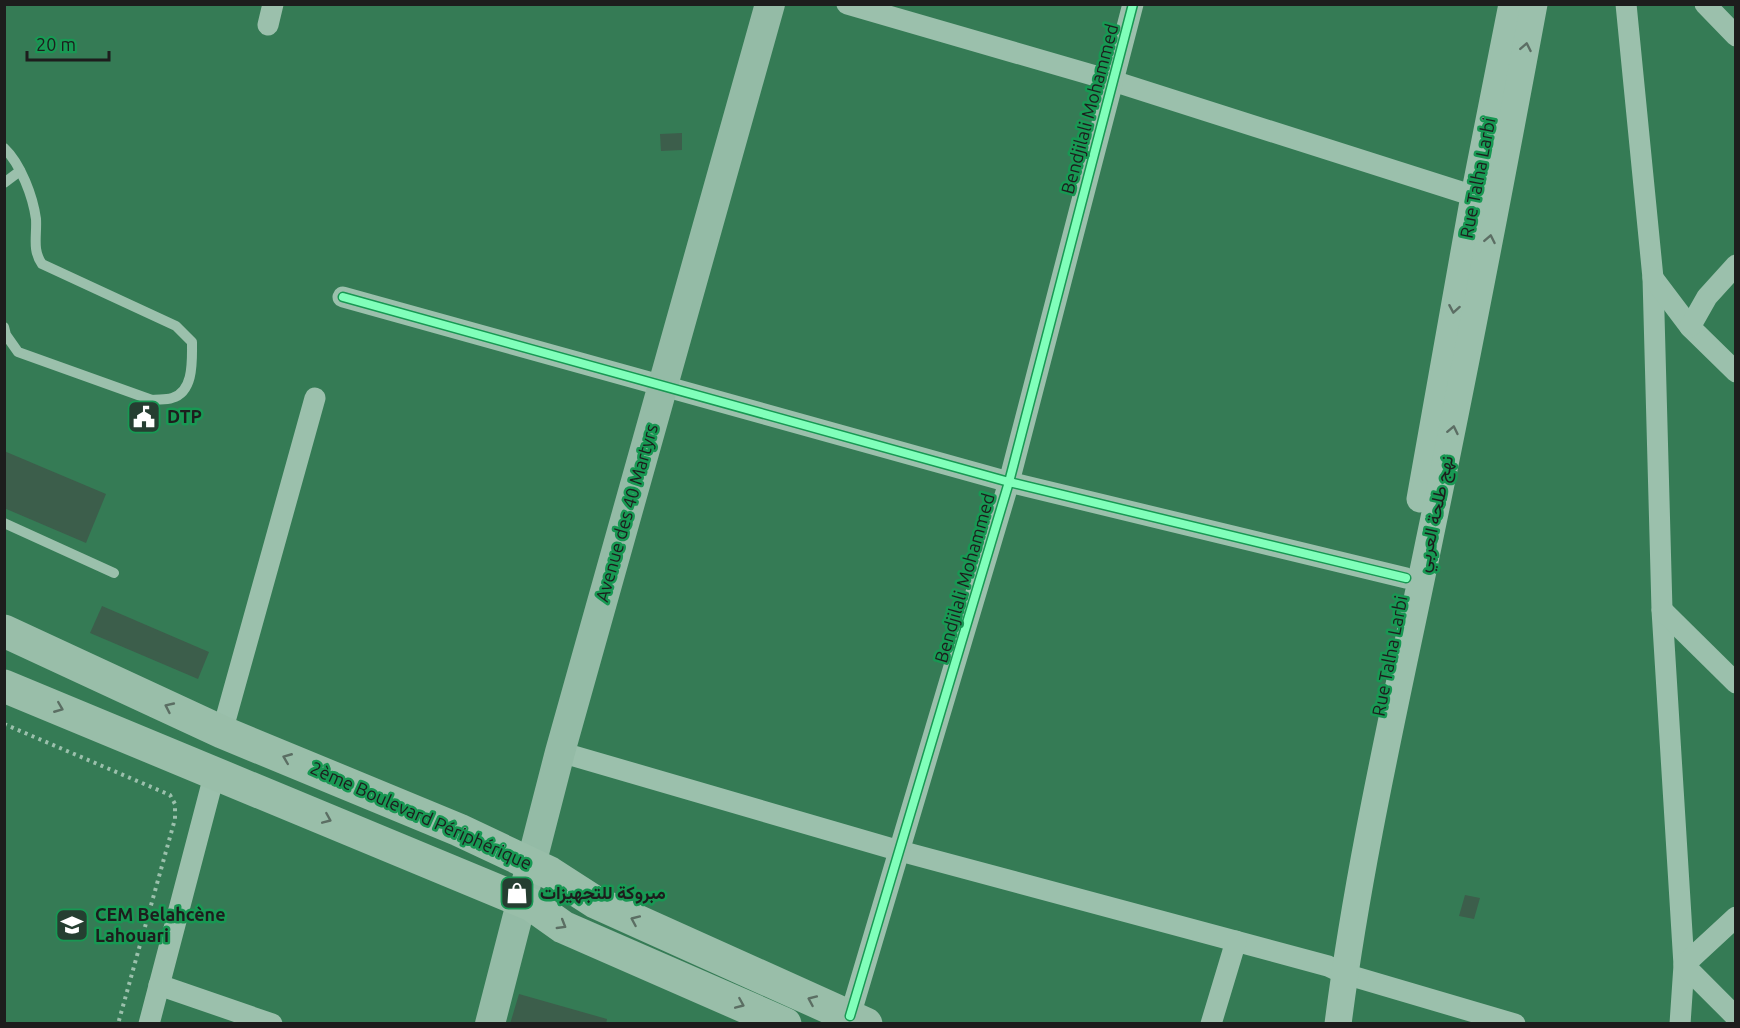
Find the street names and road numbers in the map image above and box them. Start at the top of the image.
street label: Bendjilali Mohammed [1057,21,1121,196]
street label: Rue Talha Larbi [1456,116,1499,240]
street label: Avenue des 40 Martyrs [591,421,661,604]
street label: نهج طلحة العربي [1412,454,1462,575]
street label: Bendjilali Mohammed [930,491,998,665]
street label: Rue Talha Larbi [1368,594,1411,718]
street label: 2ème Boulevard Périphérique [308,757,535,873]

